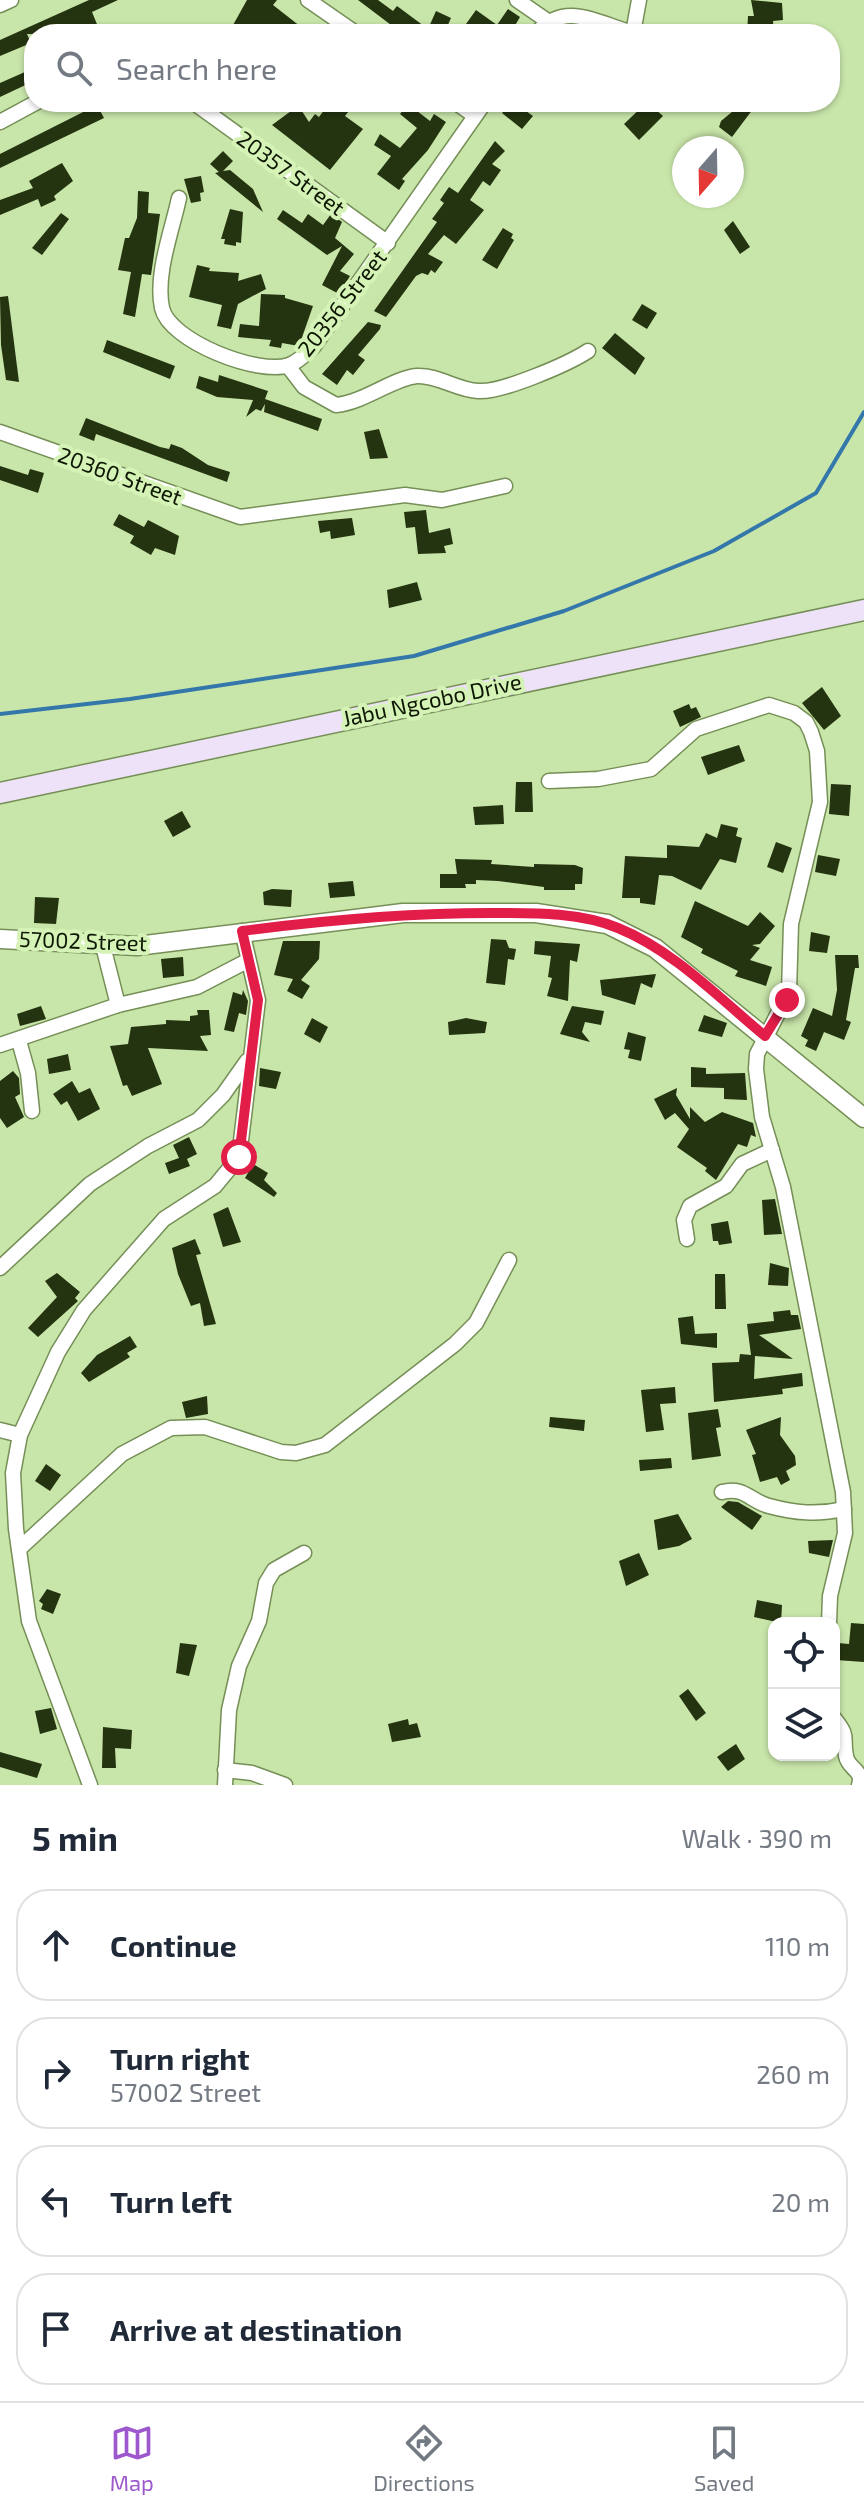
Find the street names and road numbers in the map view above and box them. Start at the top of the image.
street label: 20357 Street [233,124,351,220]
street label: 20356 Street [291,244,391,361]
street label: 20360 Street [55,441,186,509]
street label: Jabu Ngcobo Drive [340,667,524,731]
street label: 57002 Street [19,925,147,955]

